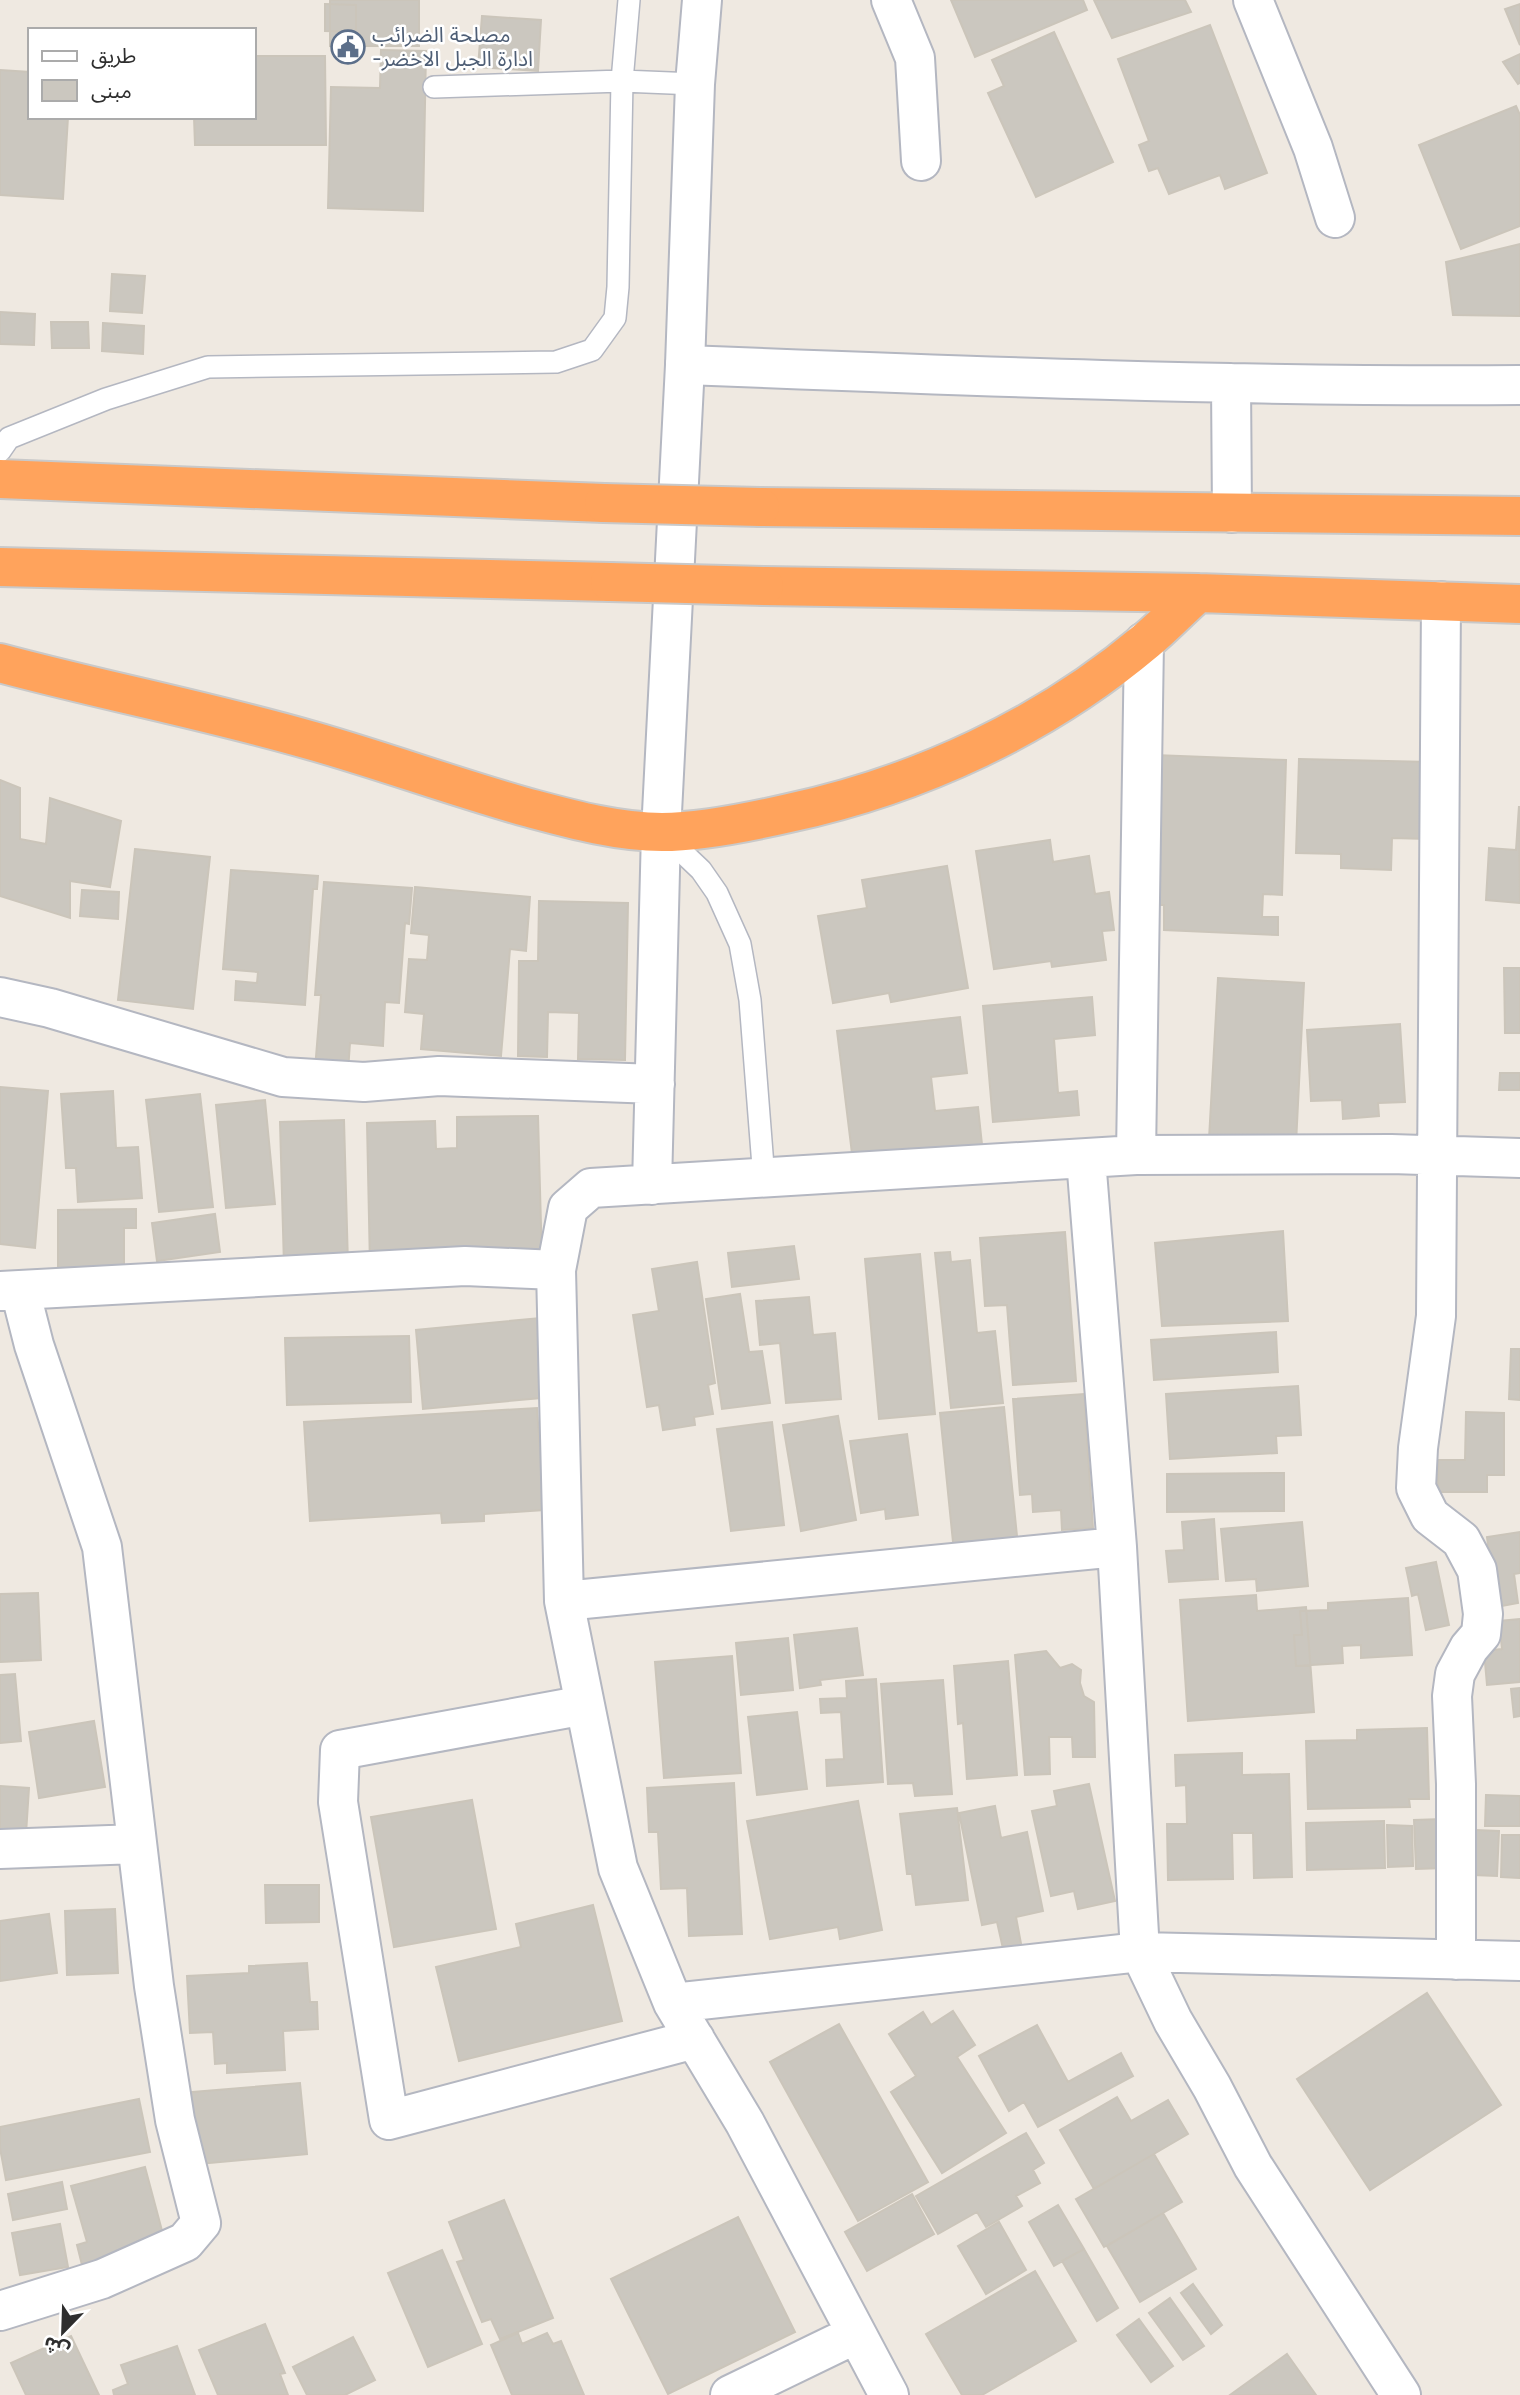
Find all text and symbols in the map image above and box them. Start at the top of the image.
place label: مصلحة الضرائب -ادارة الجبل الاخضر [372,22,533,71]
legend [28,28,256,119]
public building icon: مصلحة الضرائب -ادارة الجبل الاخضر [329,28,367,66]
text: طريق [91,43,136,69]
text: مبنى [91,78,132,103]
north arrow [28,2297,98,2367]
text: ش [40,2332,73,2363]

